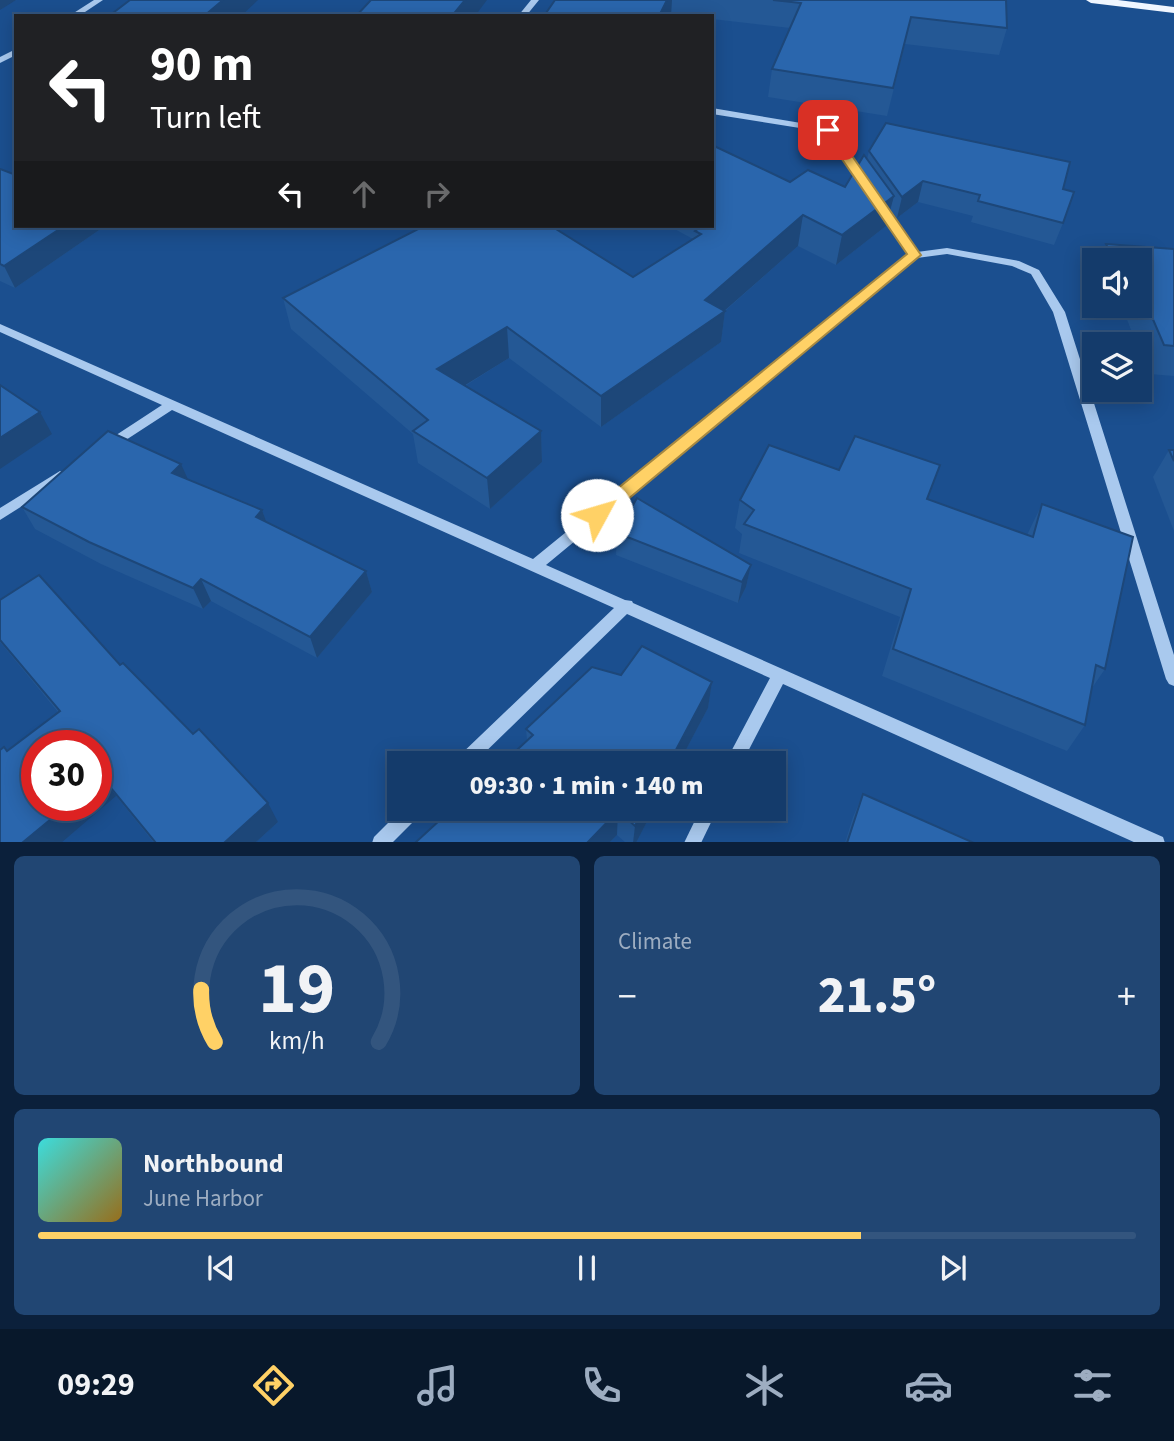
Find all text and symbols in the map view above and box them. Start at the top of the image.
text: 90 m [150,30,254,100]
icon: left [35,42,126,133]
text: Turn left [150,95,261,141]
pin [798,100,858,160]
icon: arrive [809,111,847,149]
icon: left [272,175,310,213]
icon: ahead [345,175,383,213]
icon: right [418,175,456,213]
map controls [1082,248,1152,402]
button: sound [1082,248,1152,318]
button: layers [1082,332,1152,402]
position arrow [560,478,634,552]
speed limit sign: 30 [21,730,112,821]
text: 09:30 · 1 min · 140 m [470,767,703,804]
text: Climate [618,925,692,958]
text: 19 [259,937,335,1041]
text: 21.5° [818,959,936,1033]
text: − [618,970,637,1024]
text: + [1117,970,1136,1024]
text: km/h [269,1022,325,1058]
text: Northbound [143,1145,284,1182]
text: June Harbor [143,1182,263,1215]
icon: previous [202,1249,240,1287]
icon: pause [568,1249,606,1287]
icon: next [934,1249,972,1287]
icon: directions [249,1361,298,1410]
icon: music [413,1361,462,1410]
icon: phone [577,1361,626,1410]
icon: climate [740,1361,789,1410]
icon: car [904,1361,953,1410]
icon: filters [1068,1361,1117,1410]
text: 09:29 [57,1362,135,1408]

